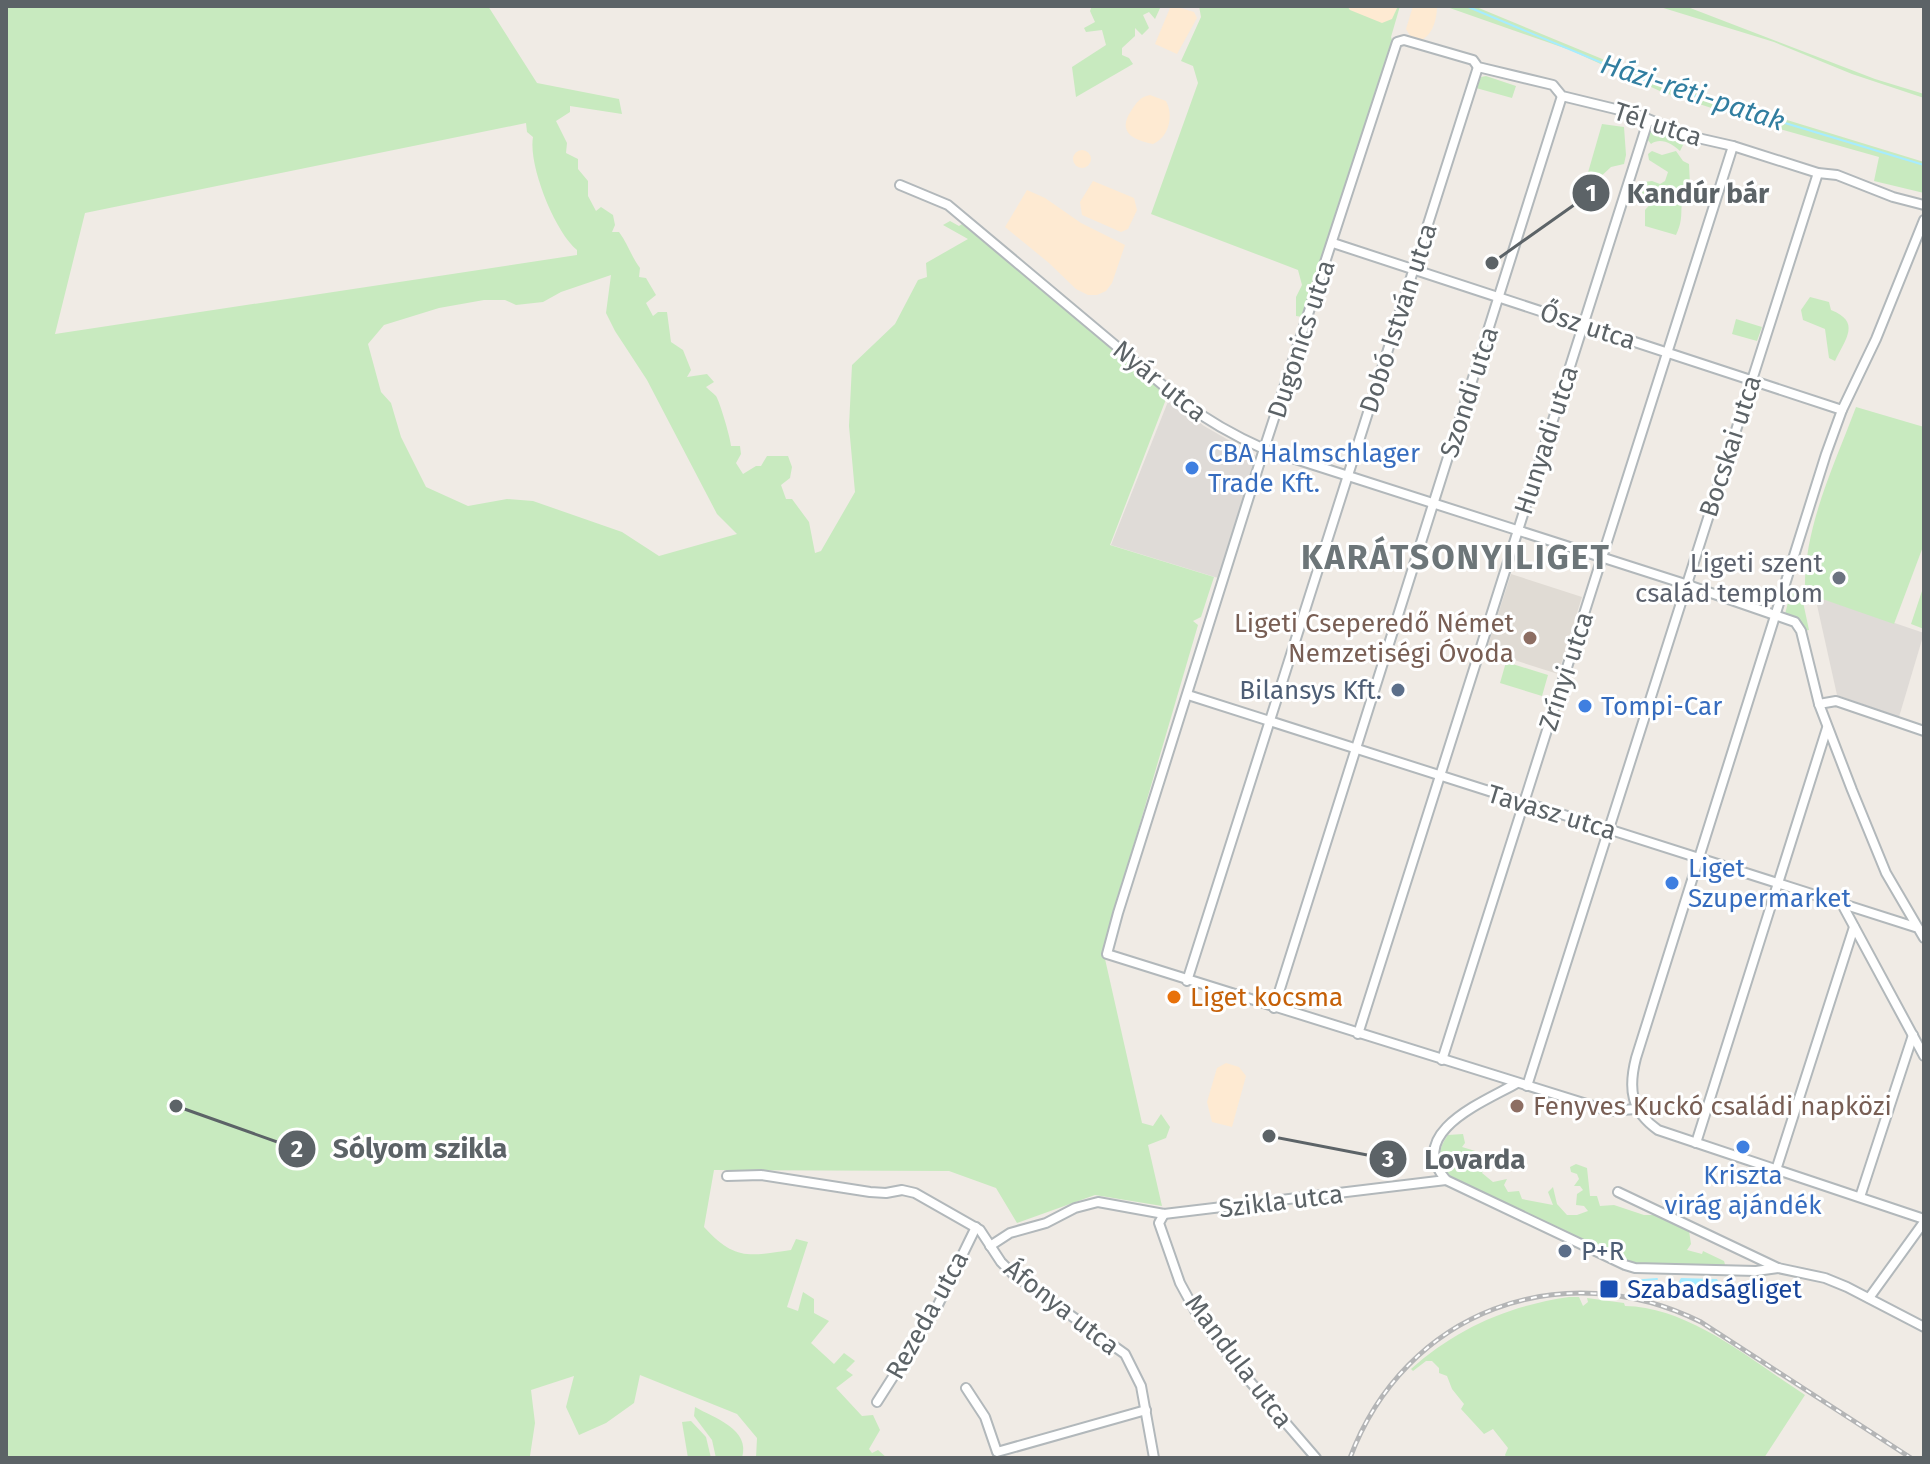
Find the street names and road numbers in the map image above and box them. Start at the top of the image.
street label: Tél utca [1610,96,1706,153]
street label: Dobó István utca [1353,219,1444,417]
street label: Dugonics utca [1261,256,1342,422]
street label: Ősz utca [1536,296,1640,356]
street label: Szondi utca [1434,323,1505,461]
street label: Nyár utca [1107,334,1213,429]
street label: Hunyadi utca [1508,362,1585,518]
street label: Bocskai utca [1693,371,1768,521]
street label: Zrínyi utca [1533,608,1600,734]
street label: Tavasz utca [1484,778,1620,847]
street label: Szikla utca [1217,1179,1345,1224]
street label: Rezeda utca [880,1246,975,1385]
street label: Áfonya utca [998,1253,1125,1362]
street label: Mandula utca [1178,1288,1299,1434]

